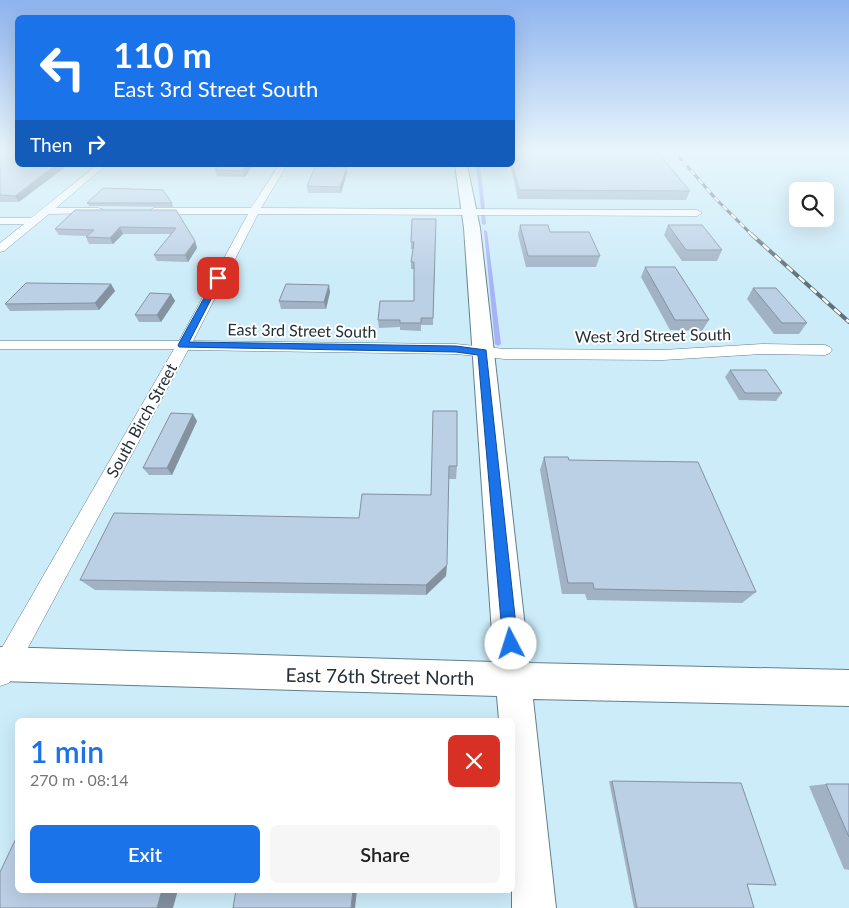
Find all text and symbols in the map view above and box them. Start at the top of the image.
text: 110 m [113,33,212,75]
icon: left [30,35,95,100]
text: East 3rd Street South [113,75,318,102]
icon: right [82,130,110,158]
text: Then [30,133,72,156]
map controls [789,182,834,227]
button: search [789,182,834,227]
pin [197,257,239,299]
icon: arrive [204,264,232,292]
street label: East 3rd Street South [227,319,377,341]
street label: West 3rd Street South [575,324,731,346]
street label: South Birch Street [102,359,180,480]
position arrow [484,617,536,669]
street label: East 76th Street North [285,663,475,689]
text: 1 min [30,733,104,769]
button: close [448,735,500,787]
text: 270 m · 08:14 [30,770,129,789]
button: Exit [30,825,260,883]
button: Share [270,825,500,883]

